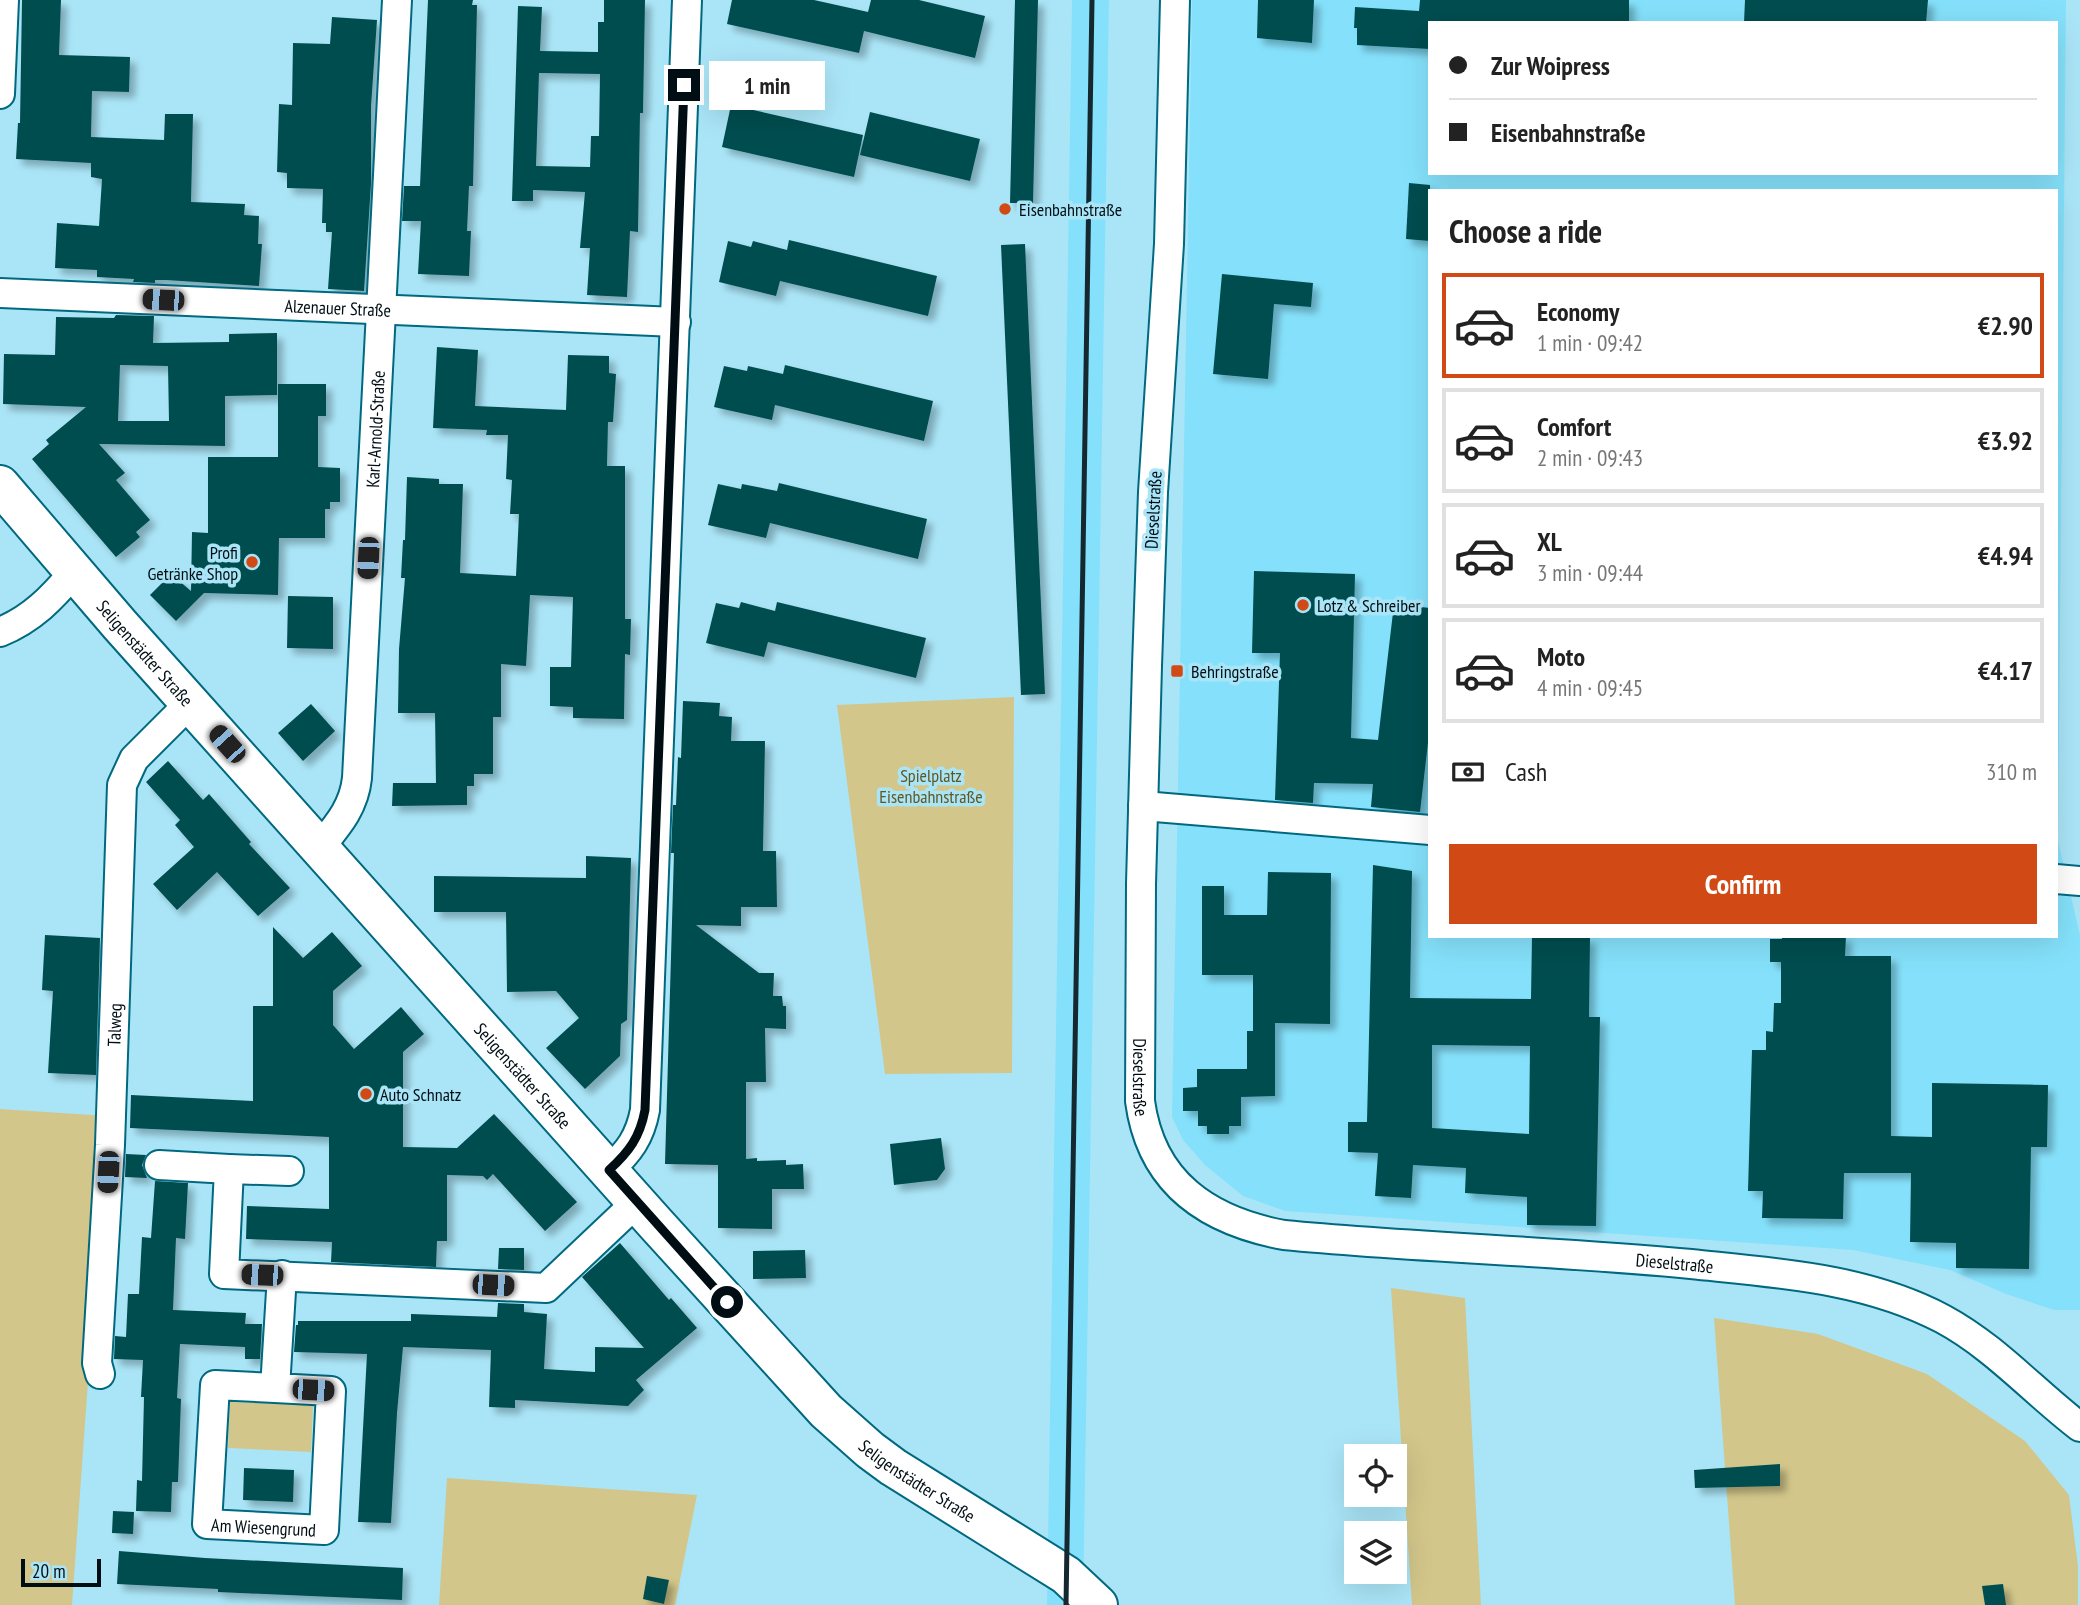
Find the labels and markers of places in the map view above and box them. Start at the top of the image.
place label: Eisenbahnstraße [1019,198,1122,221]
marker: Eisenbahnstraße [997,201,1013,217]
place label: Profi Getränke Shop [147,541,238,585]
marker: Profi Getränke Shop [244,554,260,570]
place label: Lotz & Schreiber [1317,594,1420,617]
marker: Lotz & Schreiber [1295,597,1311,613]
place label: Behringstraße [1191,660,1279,683]
marker: Behringstraße [1169,663,1185,679]
place label: Auto Schnatz [380,1083,461,1106]
marker: Auto Schnatz [358,1086,374,1102]

